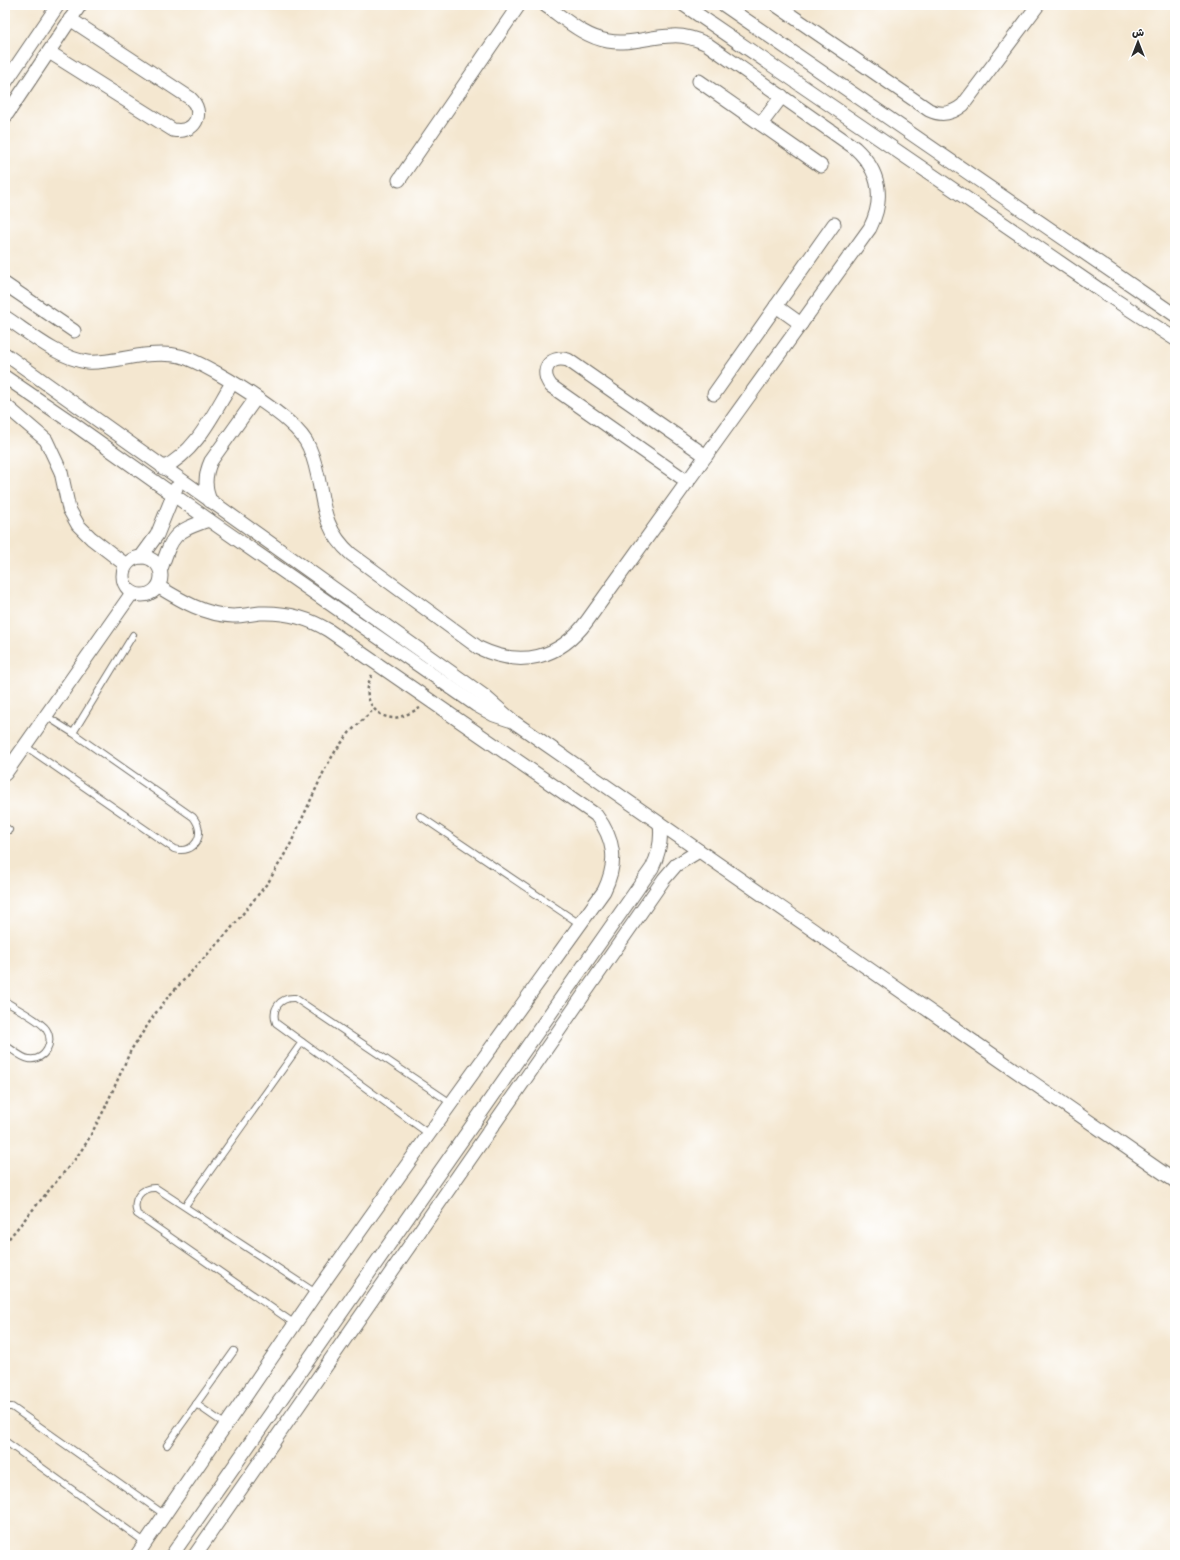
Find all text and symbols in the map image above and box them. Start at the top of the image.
north arrow [1118,22,1158,62]
text: ش [1132,25,1144,39]

